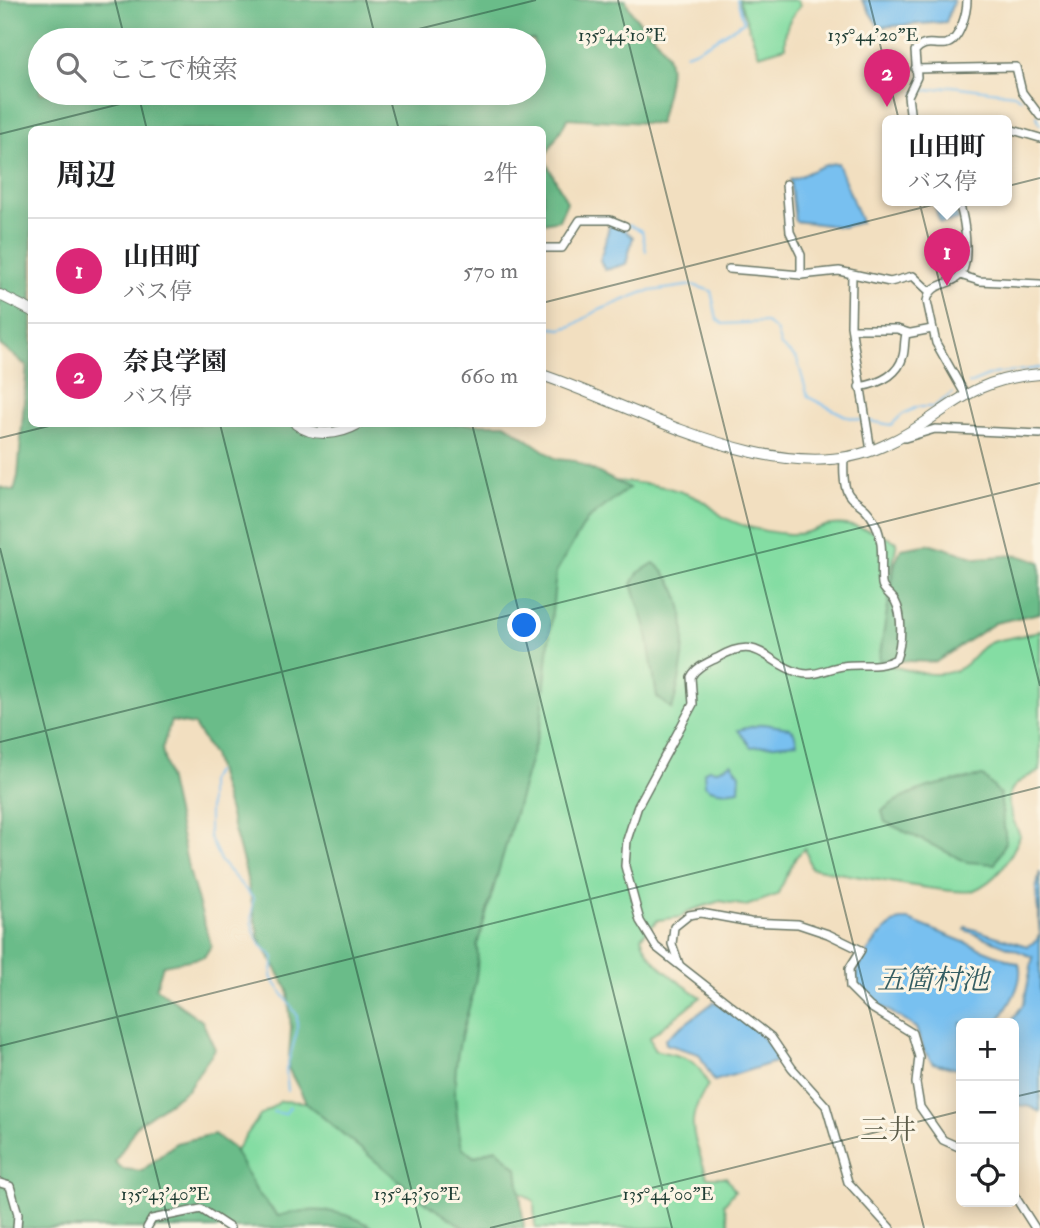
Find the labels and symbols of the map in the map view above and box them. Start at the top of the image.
text: 135°44'10"E [578,24,666,47]
text: 135°44'20"E [828,24,918,47]
pin: 2 [864,49,910,107]
pin: 1 [924,228,970,286]
your location [507,608,541,642]
water label: 五箇村池 [877,963,992,998]
district label: 三井 [860,1113,916,1148]
text: 135°43'40"E [121,1183,209,1206]
text: 135°43'50"E [374,1183,460,1206]
text: 135°44'00"E [623,1183,713,1206]

